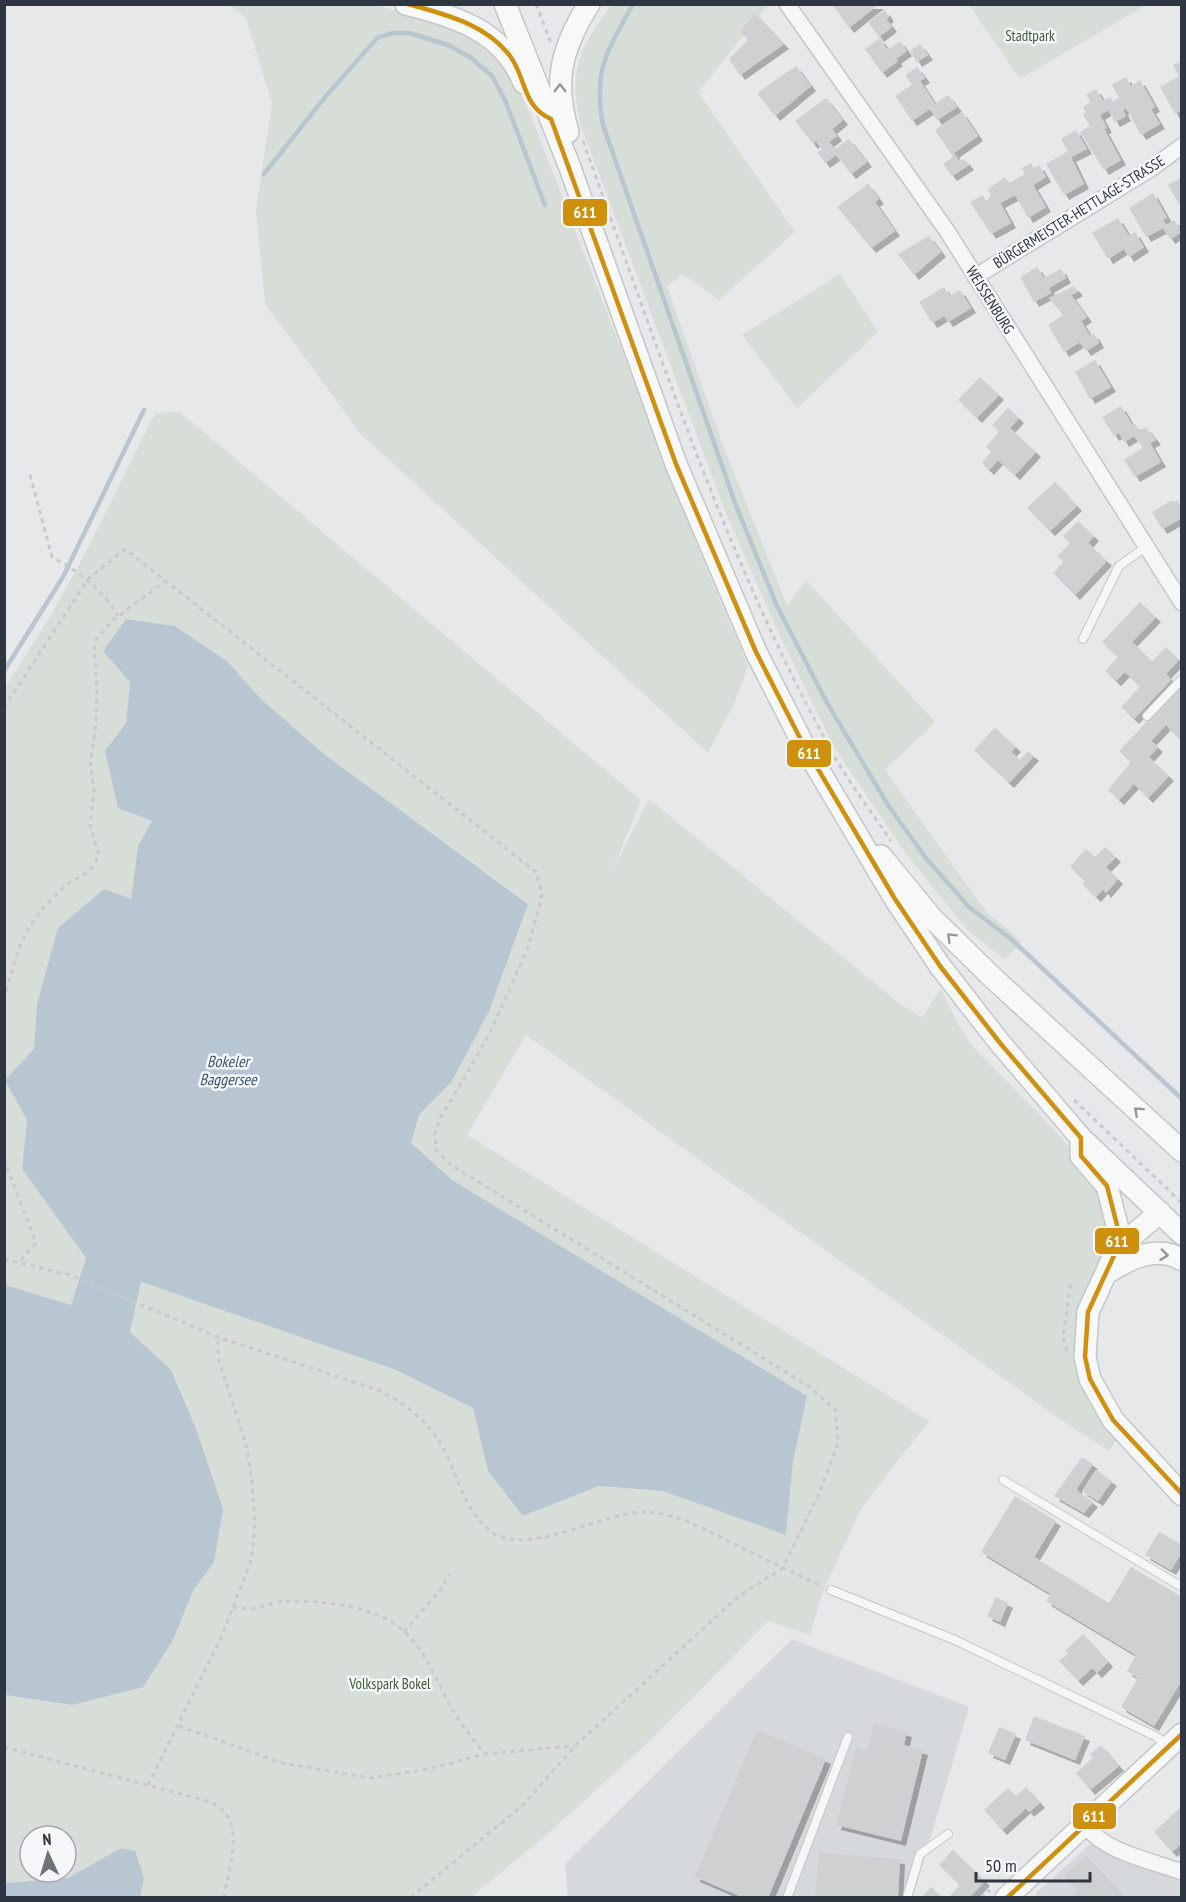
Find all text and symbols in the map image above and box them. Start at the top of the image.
park label: Stadtpark [1005,26,1055,45]
one-way arrow [554,83,566,92]
street label: BÜRGERMEISTER-HETTLAGE-STRASSE [989,151,1168,272]
line badge: 611 [562,198,608,227]
text: 611 [574,202,596,222]
street label: WEISSENBURG [962,262,1019,337]
line badge: 611 [786,739,832,768]
text: 611 [798,743,820,763]
one-way arrow [948,933,959,944]
water label: Bokeler Baggersee [199,1051,258,1089]
one-way arrow [1135,1107,1145,1118]
line badge: 611 [1094,1227,1140,1255]
text: 611 [1106,1231,1128,1251]
one-way arrow [1159,1248,1168,1261]
park label: Volkspark Bokel [348,1674,431,1693]
line badge: 611 [1072,1802,1117,1830]
text: 611 [1083,1806,1105,1826]
north arrow [18,1824,78,1884]
text: N [42,1829,52,1849]
scale bar [976,1845,1090,1883]
text: 50 m [985,1854,1017,1877]

